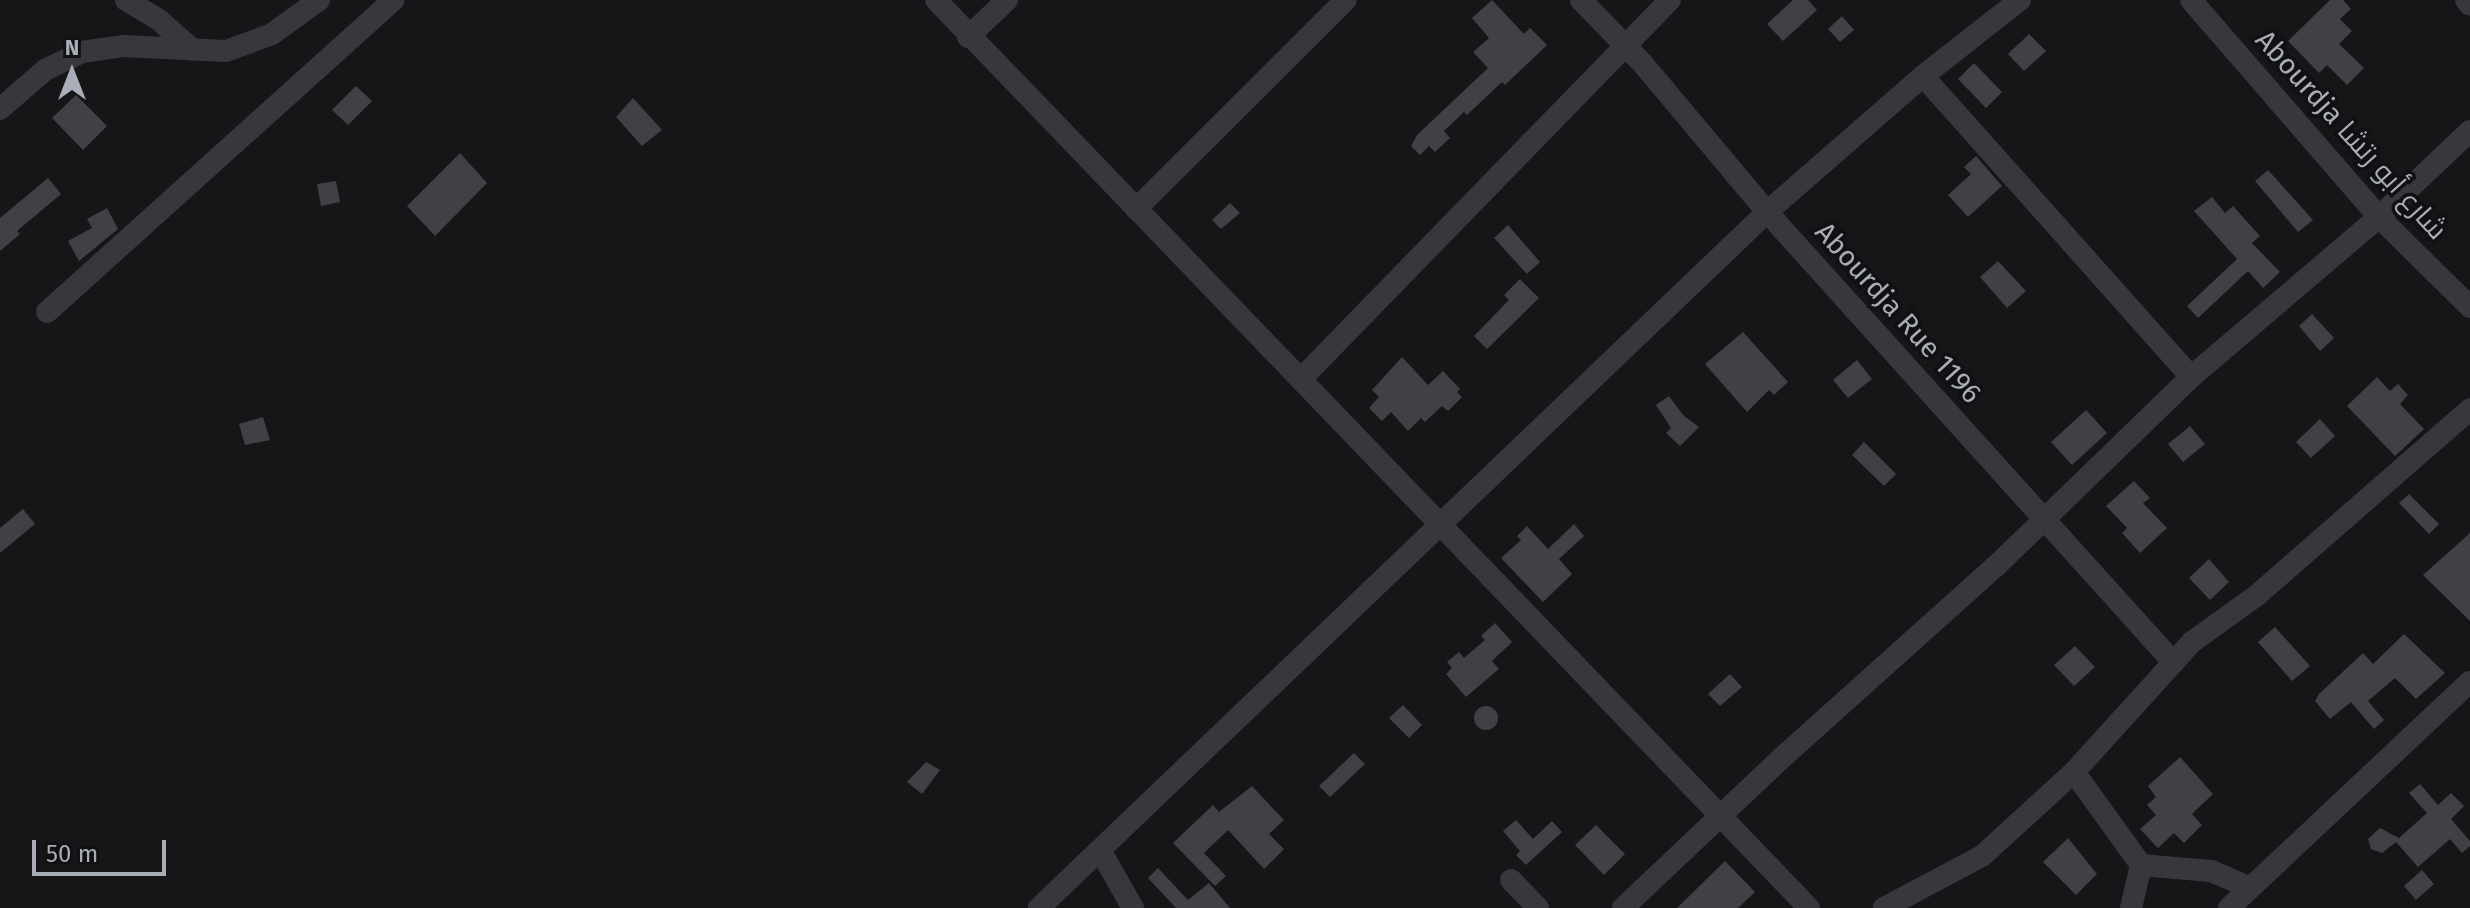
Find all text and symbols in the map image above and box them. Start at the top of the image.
street label: Abourdja شارع أبو رتشا [2248,23,2454,247]
north arrow [32,32,112,112]
text: N [65,34,79,61]
street label: Abourdja Rue 1196 [1808,216,1988,410]
scale bar [36,824,170,874]
text: 50 m [46,840,98,868]

